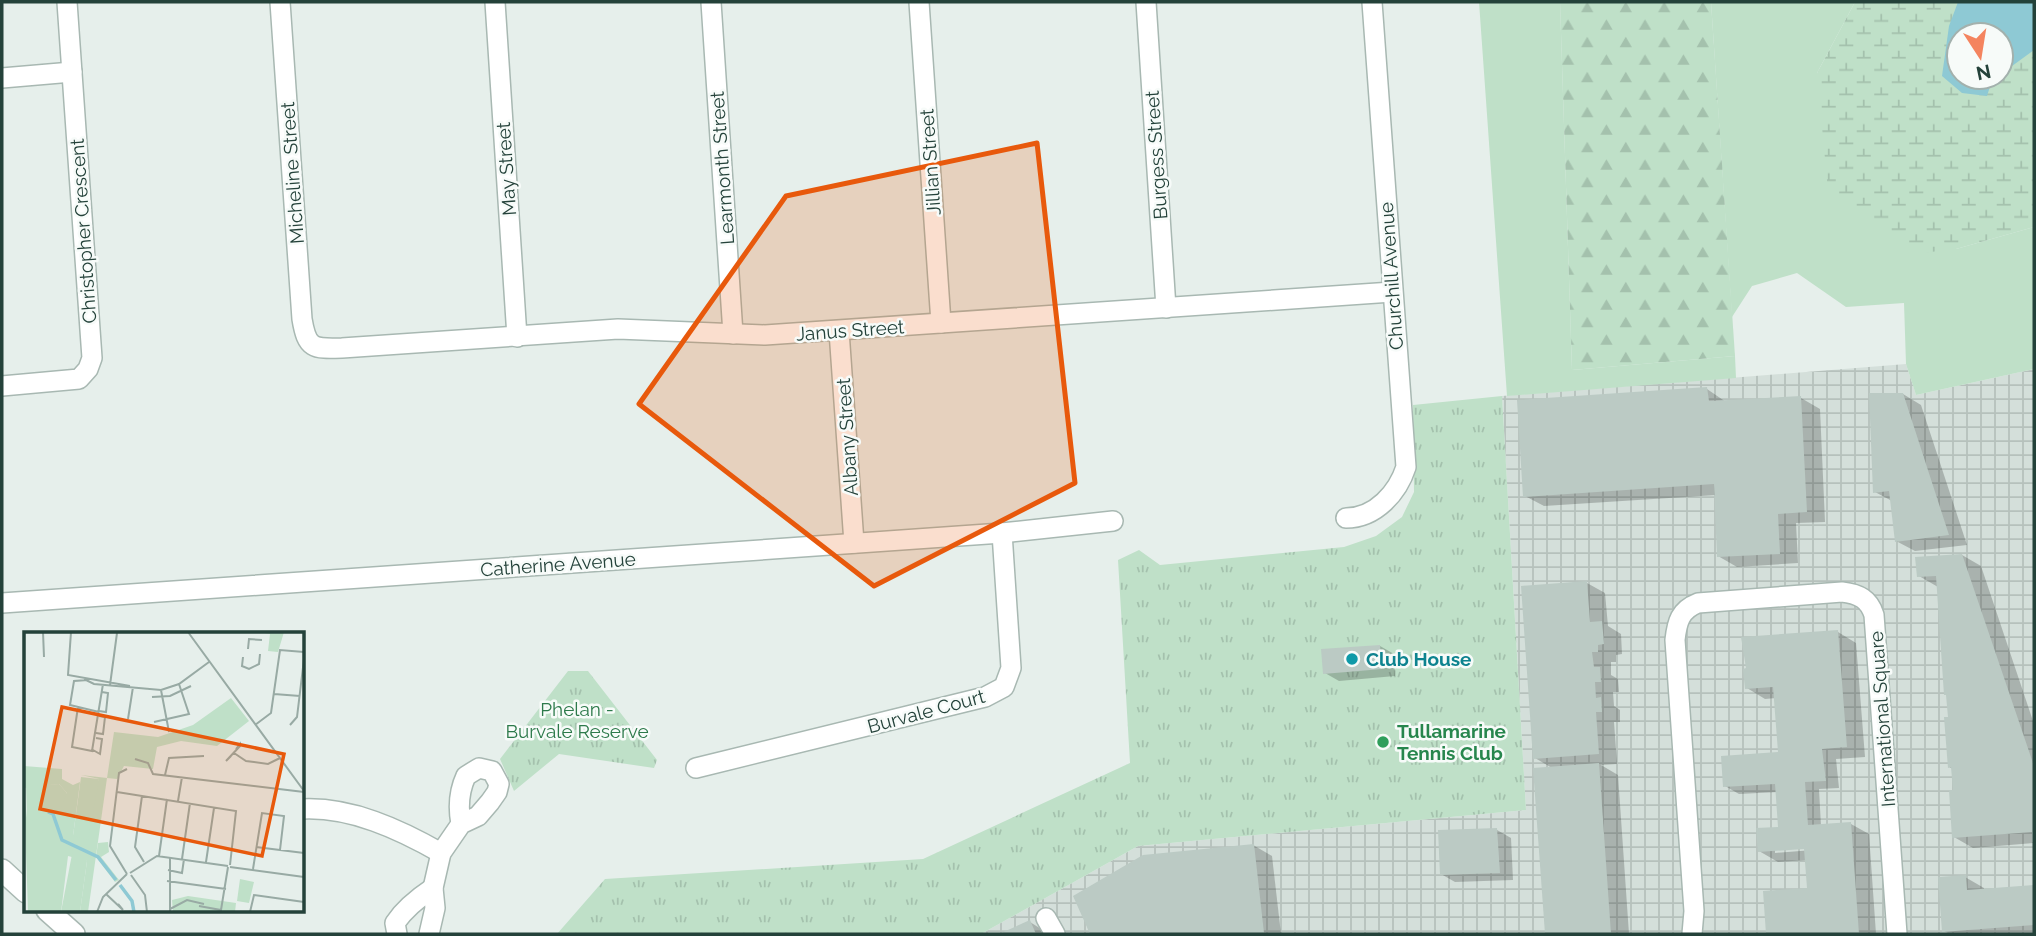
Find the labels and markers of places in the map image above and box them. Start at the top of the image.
place label: Club House [1366,648,1471,670]
marker: Club House [1344,651,1360,667]
place label: Tullamarine Tennis Club [1397,720,1506,764]
marker: Tullamarine Tennis Club [1375,734,1391,750]

